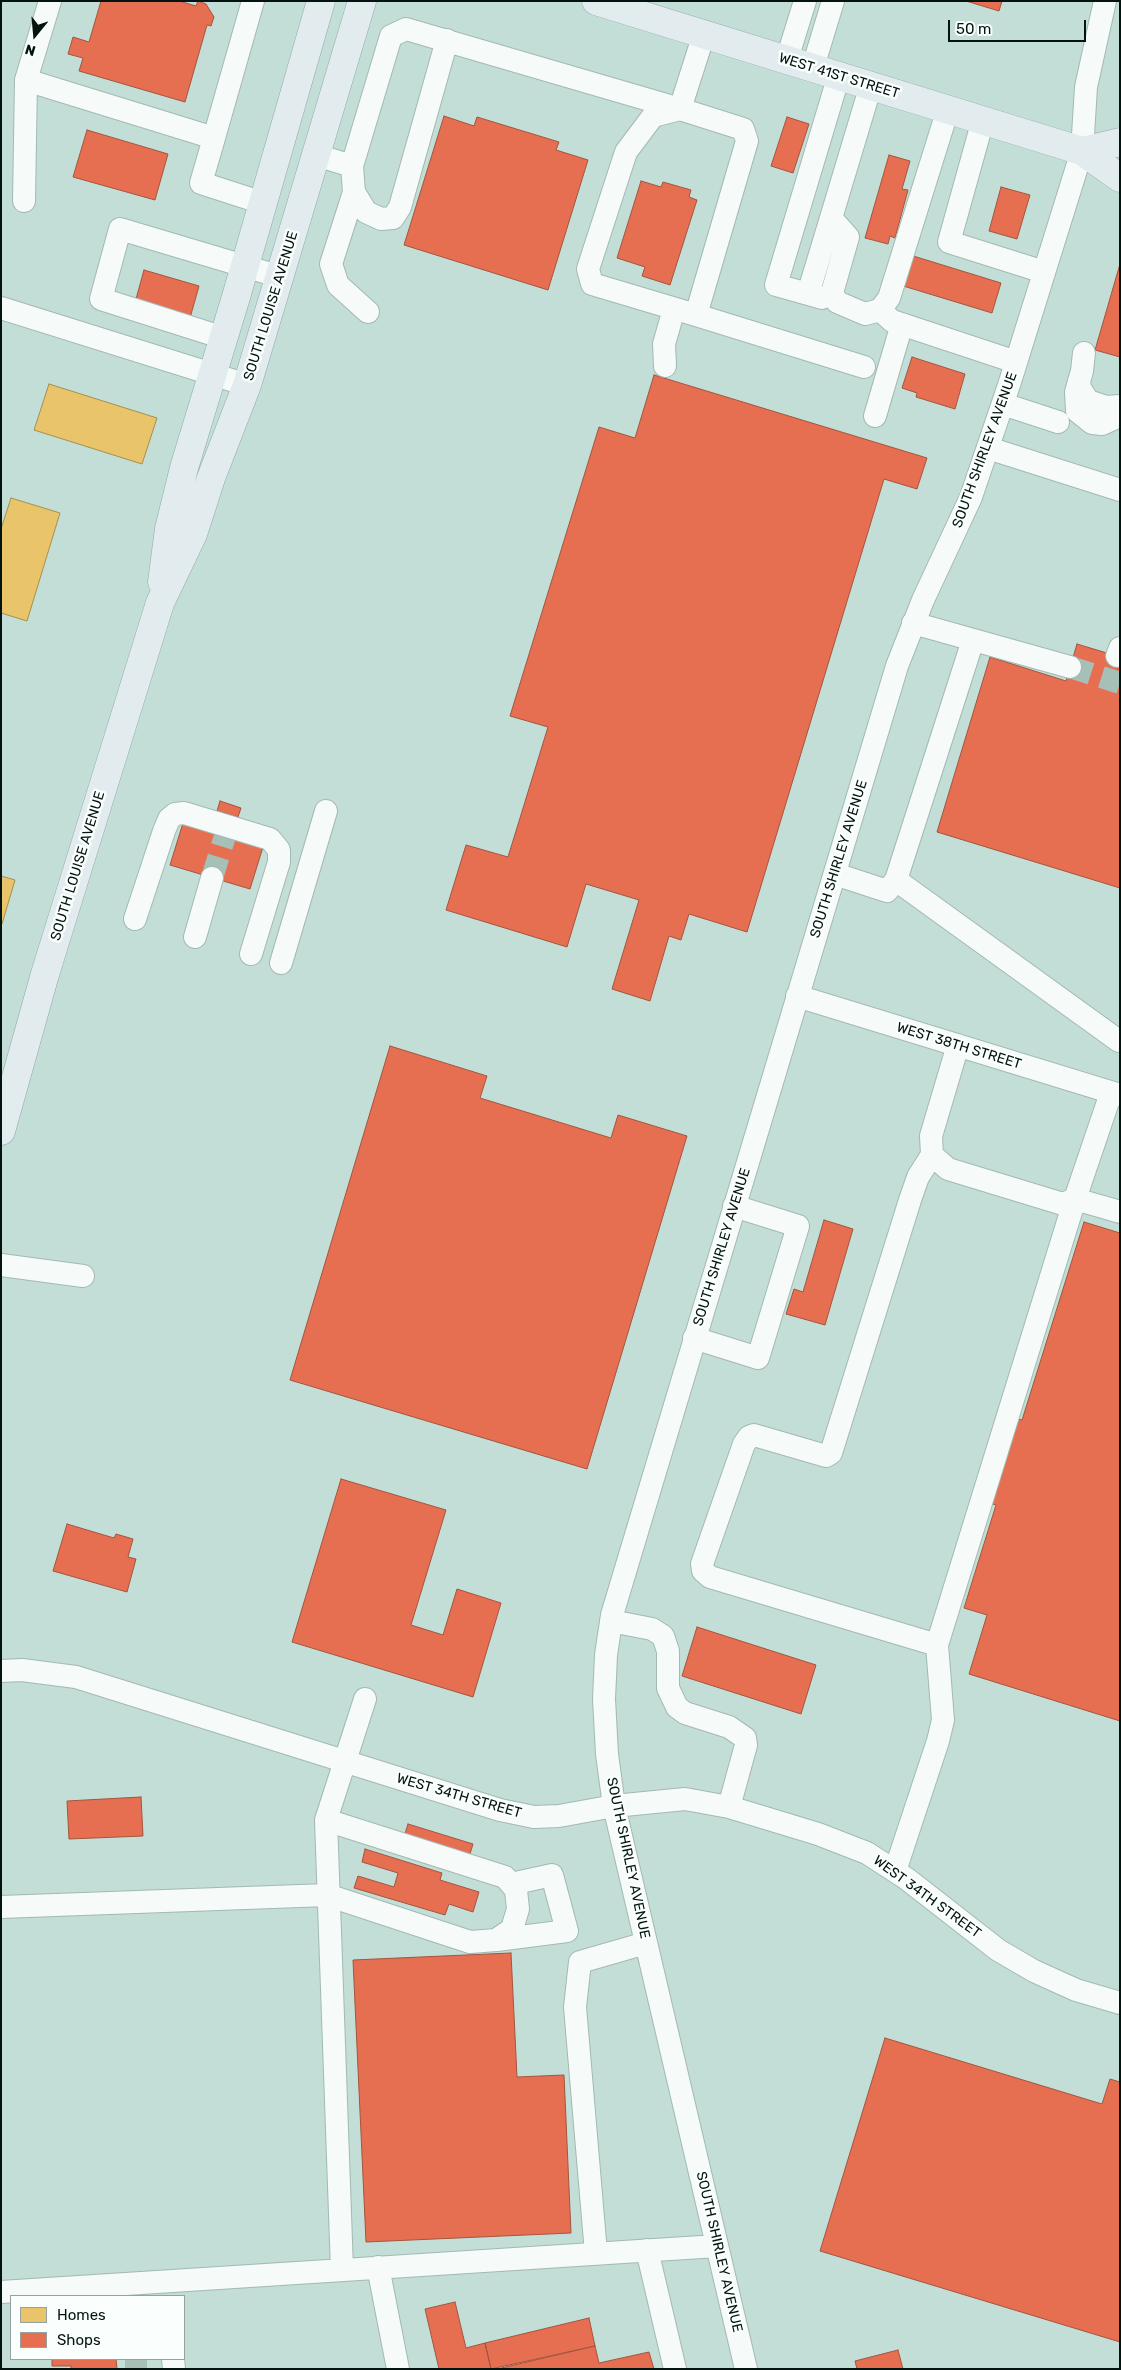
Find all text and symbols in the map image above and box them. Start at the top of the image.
north arrow [10,10,60,60]
scale bar [951,10,1088,42]
text: 50 m [956,20,991,38]
text: N [23,40,38,59]
street label: WEST 41ST STREET [777,50,901,102]
street label: SOUTH LOUISE AVENUE [240,229,302,383]
street label: SOUTH SHIRLEY AVENUE [949,370,1021,530]
street label: SOUTH SHIRLEY AVENUE [807,778,871,940]
street label: SOUTH LOUISE AVENUE [47,789,109,943]
street label: WEST 38TH STREET [895,1019,1023,1073]
street label: SOUTH SHIRLEY AVENUE [690,1166,754,1328]
street label: WEST 34TH STREET [395,1770,523,1822]
street label: SOUTH SHIRLEY AVENUE [603,1776,653,1940]
street label: WEST 34TH STREET [870,1852,984,1942]
street label: SOUTH SHIRLEY AVENUE [692,2170,746,2334]
legend [10,2295,185,2360]
text: Homes [57,2306,106,2324]
text: Shops [57,2331,101,2349]

